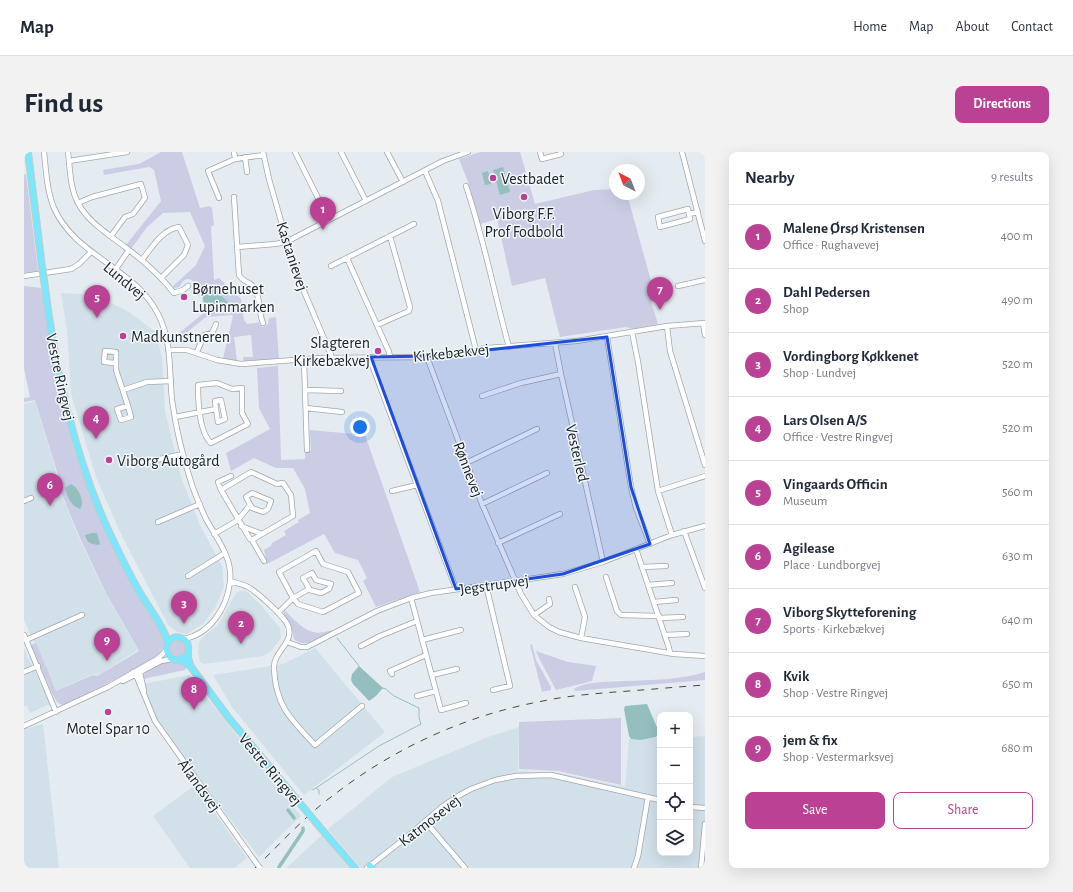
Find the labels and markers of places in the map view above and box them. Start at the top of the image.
place label: Vestbadet [501,171,564,187]
marker: Vestbadet [488,173,498,183]
marker: Viborg F.F. Prof Fodbold [519,192,529,202]
pin: 1 [310,197,336,230]
place label: Viborg F.F. Prof Fodbold [484,206,564,240]
pin: 7 [647,277,673,310]
place label: Børnehuset Lupinmarken [192,281,275,315]
pin: 5 [84,285,110,318]
marker: Børnehuset Lupinmarken [179,292,189,302]
place label: Madkunstneren [131,329,230,345]
marker: Madkunstneren [118,331,128,341]
place label: Slagteren Kirkebækvej [293,335,370,370]
marker: Slagteren Kirkebækvej [373,346,383,356]
pin: 4 [83,406,109,439]
place label: Viborg Autogård [117,453,220,469]
marker: Viborg Autogård [104,455,114,465]
pin: 6 [37,473,63,506]
pin: 3 [171,591,197,624]
pin: 2 [228,611,254,644]
pin: 9 [94,628,120,661]
pin: 8 [181,677,207,710]
marker: Motel Spar 10 [103,707,113,717]
place label: Motel Spar 10 [66,721,150,737]

